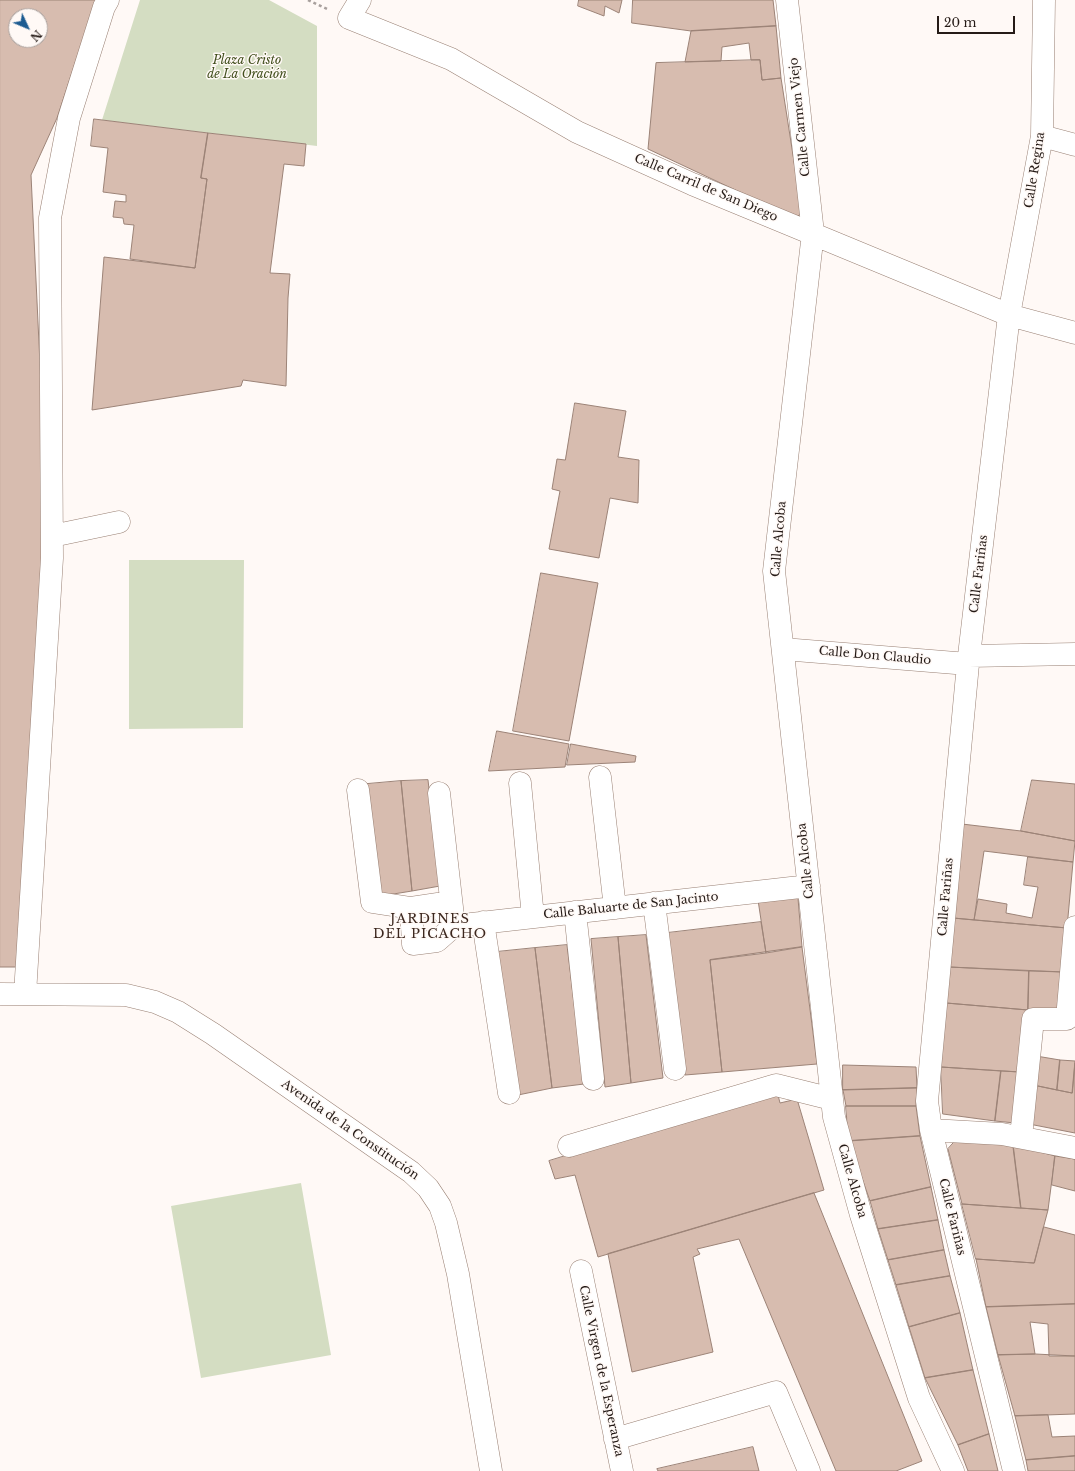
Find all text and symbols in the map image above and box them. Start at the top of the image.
north arrow [8,8,48,48]
scale bar [939,8,1017,34]
text: 20 m [944,15,976,30]
text: N [27,27,45,44]
park label: Plaza Cristo de La Oración [207,54,287,82]
street label: Calle Carmen Viejo [787,57,813,177]
street label: Calle Regina [1022,131,1048,209]
street label: Calle Carril de San Diego [632,151,780,225]
street label: Calle Alcoba [769,500,789,578]
street label: Calle Fariñas [967,534,991,614]
street label: Calle Don Claudio [818,644,932,668]
street label: Calle Alcoba [795,822,817,900]
street label: Calle Fariñas [935,857,957,937]
street label: Calle Baluarte de San Jacinto [543,890,719,922]
district label: JARDINES DEL PICACHO [373,911,487,942]
street label: Avenida de la Constitución [278,1077,422,1183]
street label: Calle Alcoba [835,1142,869,1220]
street label: Calle Fariñas [935,1177,969,1257]
street label: Calle Virgen de la Esperanza [576,1284,626,1458]

